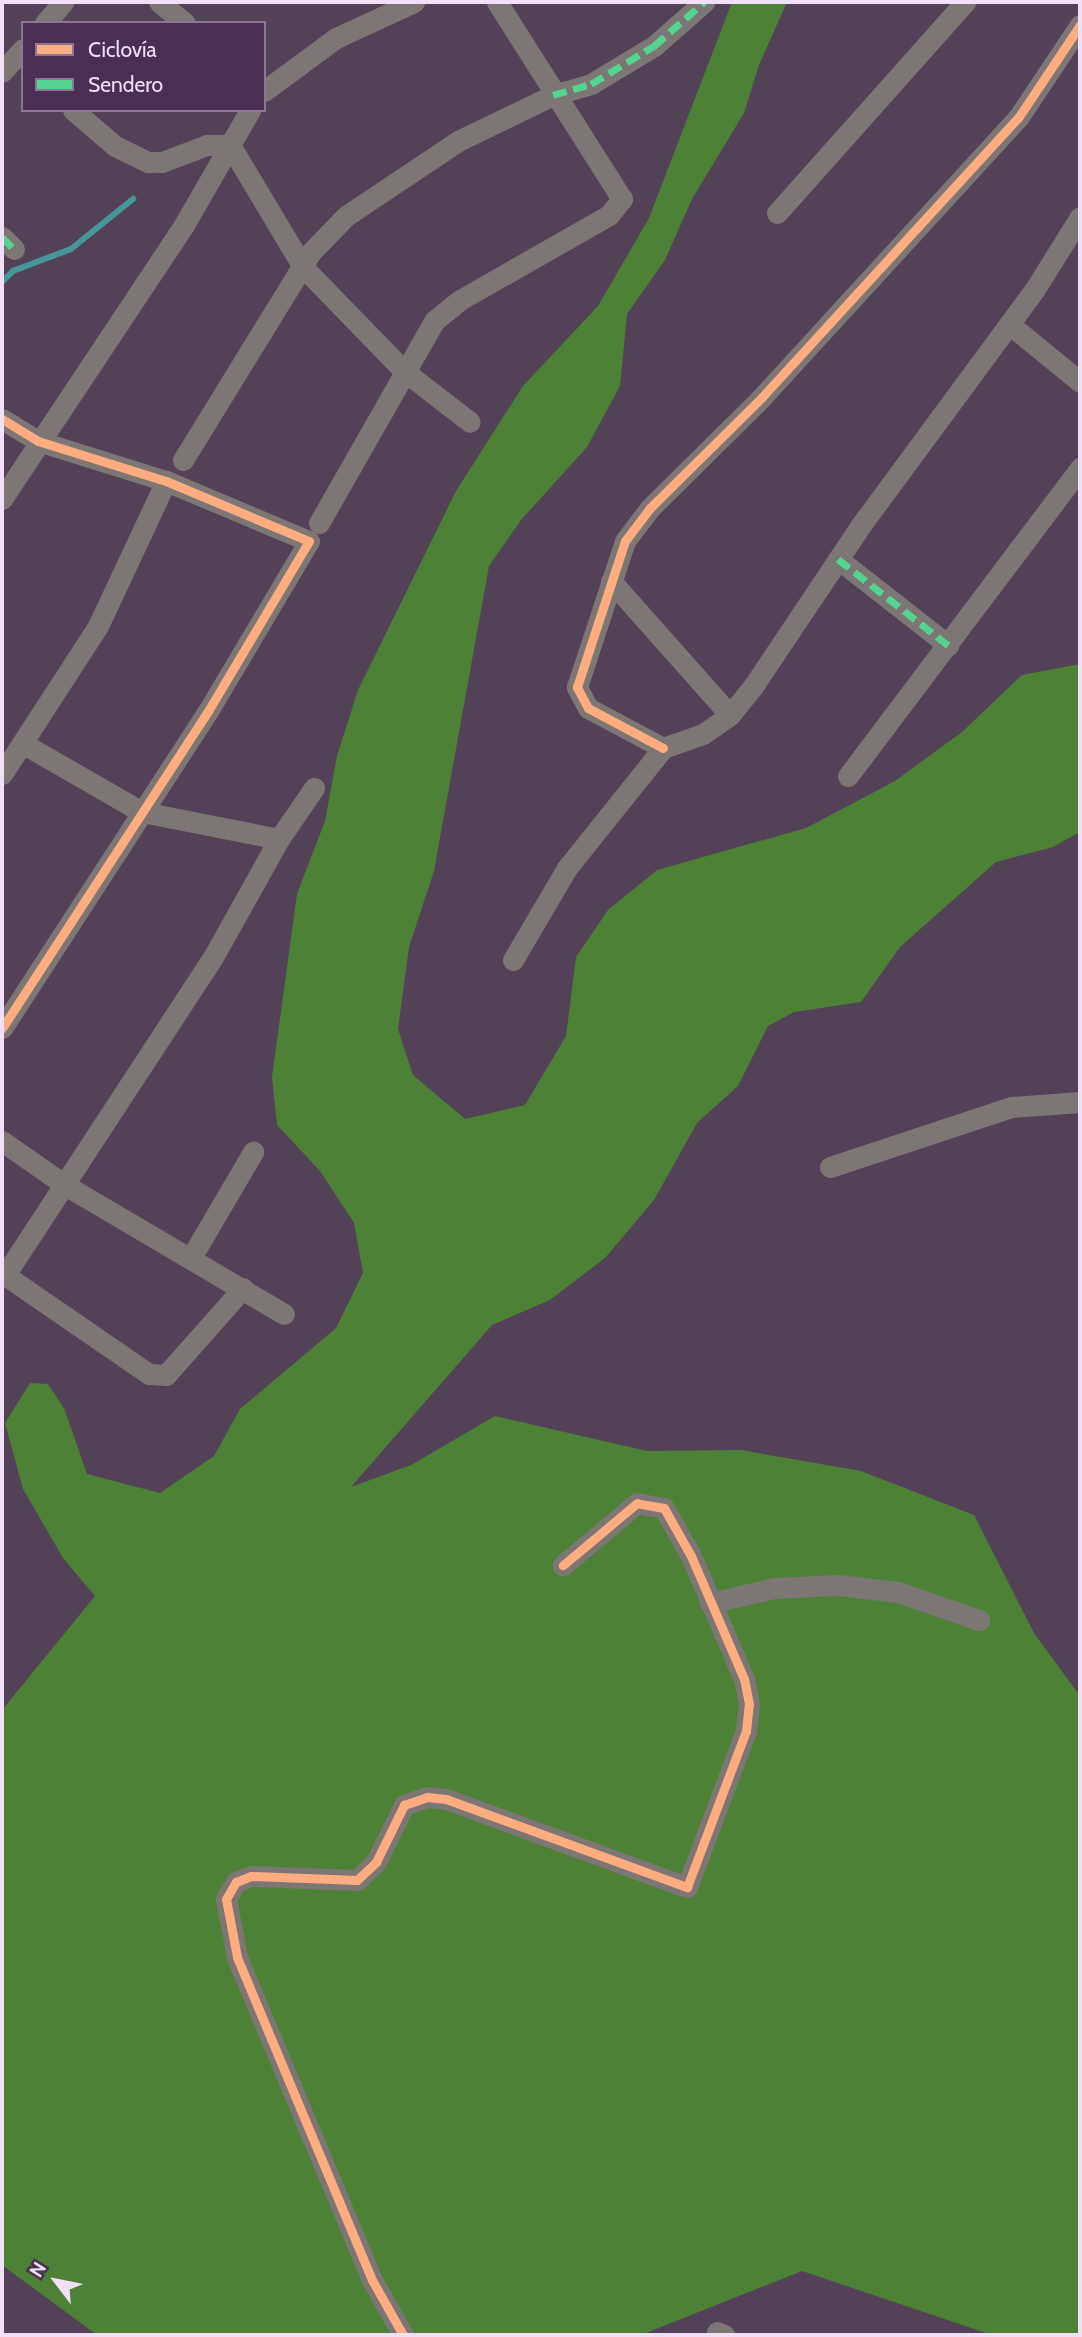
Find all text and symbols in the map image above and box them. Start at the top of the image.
legend [21,21,266,112]
text: Ciclovía [88,37,157,62]
text: Sendero [88,72,163,97]
north arrow [21,2246,91,2316]
text: N [24,2258,51,2281]

